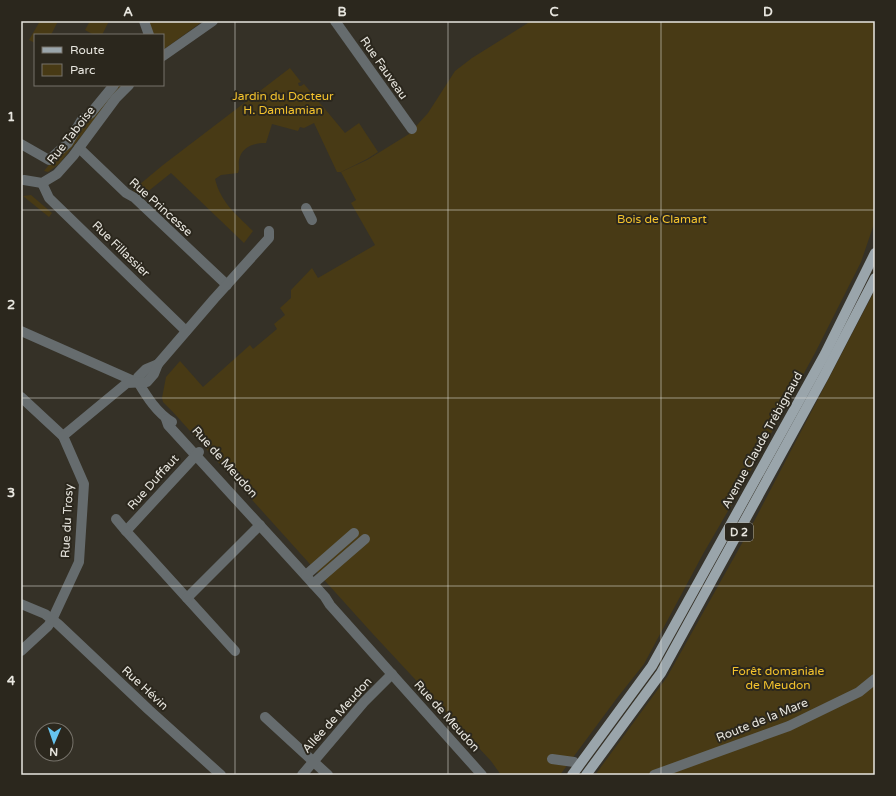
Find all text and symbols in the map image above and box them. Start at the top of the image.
text: A [123,4,133,20]
text: B [337,4,347,20]
text: C [549,4,559,20]
text: D [763,4,773,20]
legend [34,34,164,86]
street label: Rue Fauveau [357,34,411,102]
text: Route [70,43,105,57]
text: Parc [70,63,95,77]
park label: Jardin du Docteur H. Damlamian [232,89,334,117]
street label: Rue Taboise [44,103,98,167]
text: 1 [7,109,15,125]
street label: Rue Princesse [127,175,196,239]
park label: Bois de Clamart [617,212,707,226]
street label: Rue Fillassier [89,218,153,280]
text: 2 [7,297,15,313]
street label: Avenue Claude Trébignaud [719,369,805,511]
street label: Rue de Meudon [189,424,261,500]
street label: Rue Duffaut [124,451,182,513]
street label: Rue du Trosy [58,483,76,558]
text: 3 [7,485,15,501]
road number: D 2 [725,523,753,541]
street label: Rue Hévin [119,663,171,713]
park label: Forêt domaniale de Meudon [732,664,824,692]
text: 4 [7,673,16,689]
street label: Allée de Meudon [299,674,375,756]
street label: Rue de Meudon [411,678,483,754]
street label: Route de la Mare [714,695,810,745]
north arrow [34,722,74,762]
text: N [49,745,58,758]

